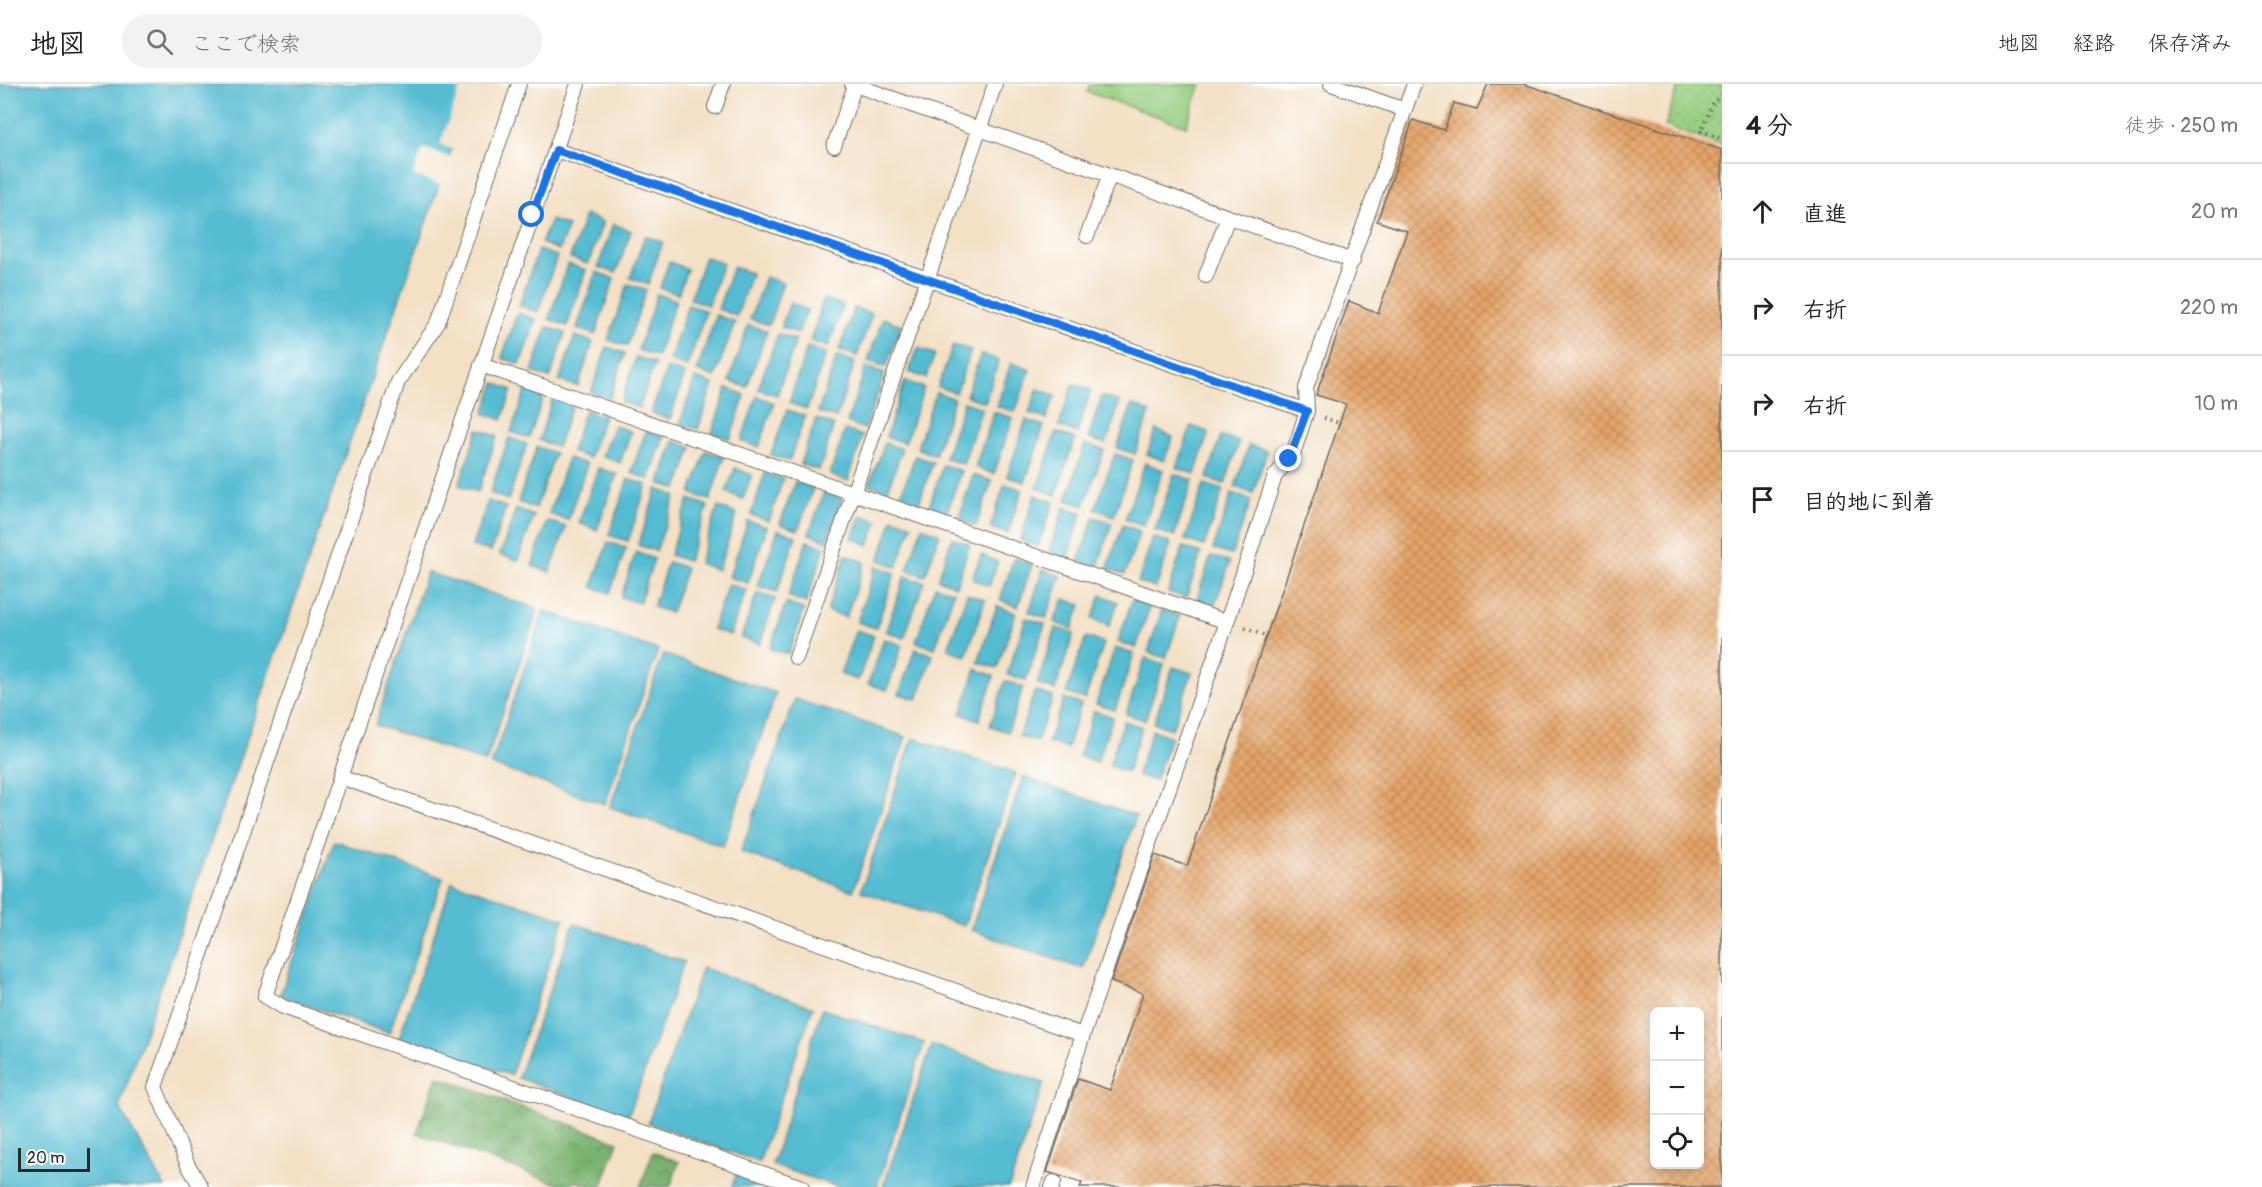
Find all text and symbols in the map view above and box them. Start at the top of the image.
search box [122,14,542,68]
icon: search [143,25,176,58]
text: 地図 [30,27,86,62]
text: ここで検索 [191,30,301,58]
text: 地図 [1998,30,2040,57]
text: 経路 [2073,30,2115,57]
text: 保存済み [2148,30,2232,57]
text: 4 分 [1746,110,1793,142]
text: 徒歩 · 250 m [2125,113,2238,138]
icon: ahead [1746,195,1779,228]
text: 20 m [2191,199,2238,224]
text: 直進 [1803,200,1847,228]
route start [518,201,544,227]
icon: right [1746,291,1779,324]
text: 220 m [2180,295,2238,320]
text: 右折 [1803,296,1847,324]
icon: right [1746,387,1779,420]
text: 10 m [2194,391,2238,416]
text: 右折 [1803,392,1847,420]
route end [1275,445,1301,471]
icon: arrive [1746,483,1779,516]
text: 目的地に到着 [1803,488,1935,516]
map controls [1650,1007,1704,1169]
button: + [1650,1007,1704,1061]
button: − [1650,1061,1704,1115]
button: locate [1650,1115,1704,1169]
scale bar [18,1145,90,1172]
text: 20 m [27,1148,65,1168]

